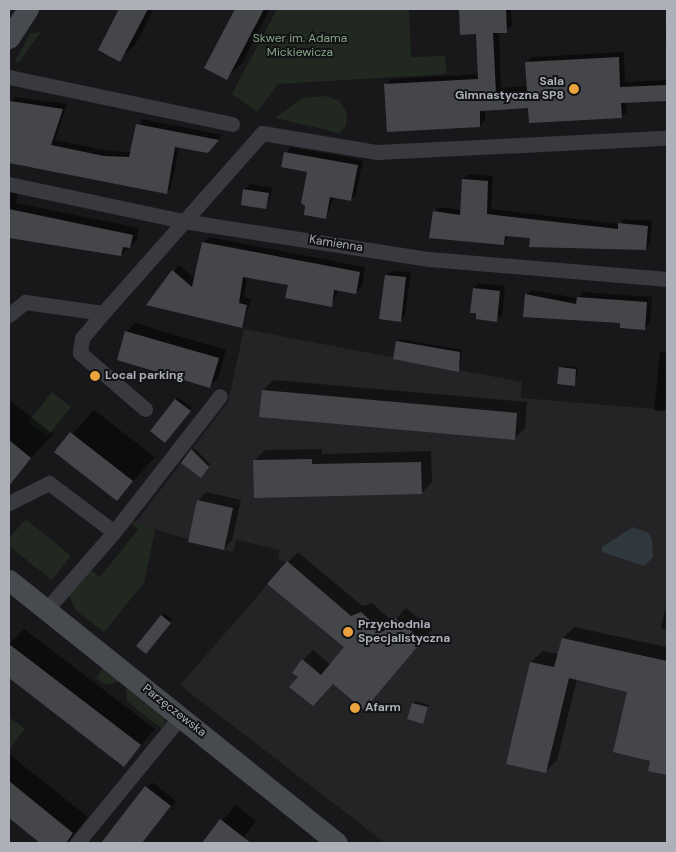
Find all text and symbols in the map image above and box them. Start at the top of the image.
park label: Skwer im. Adama Mickiewicza [253,32,347,60]
place label: Sala Gimnastyczna SP8 [455,75,564,103]
marker: Sala Gimnastyczna SP8 [568,83,580,95]
street label: Kamienna [308,233,364,255]
place label: Local parking [105,369,184,383]
marker: Local parking [89,370,101,382]
place label: Przychodnia Specjalistyczna [358,618,450,646]
marker: Przychodnia Specjalistyczna [342,626,354,638]
street label: Parzęczewska [139,682,209,740]
place label: Afarm [365,701,401,715]
marker: Afarm [349,702,361,714]

